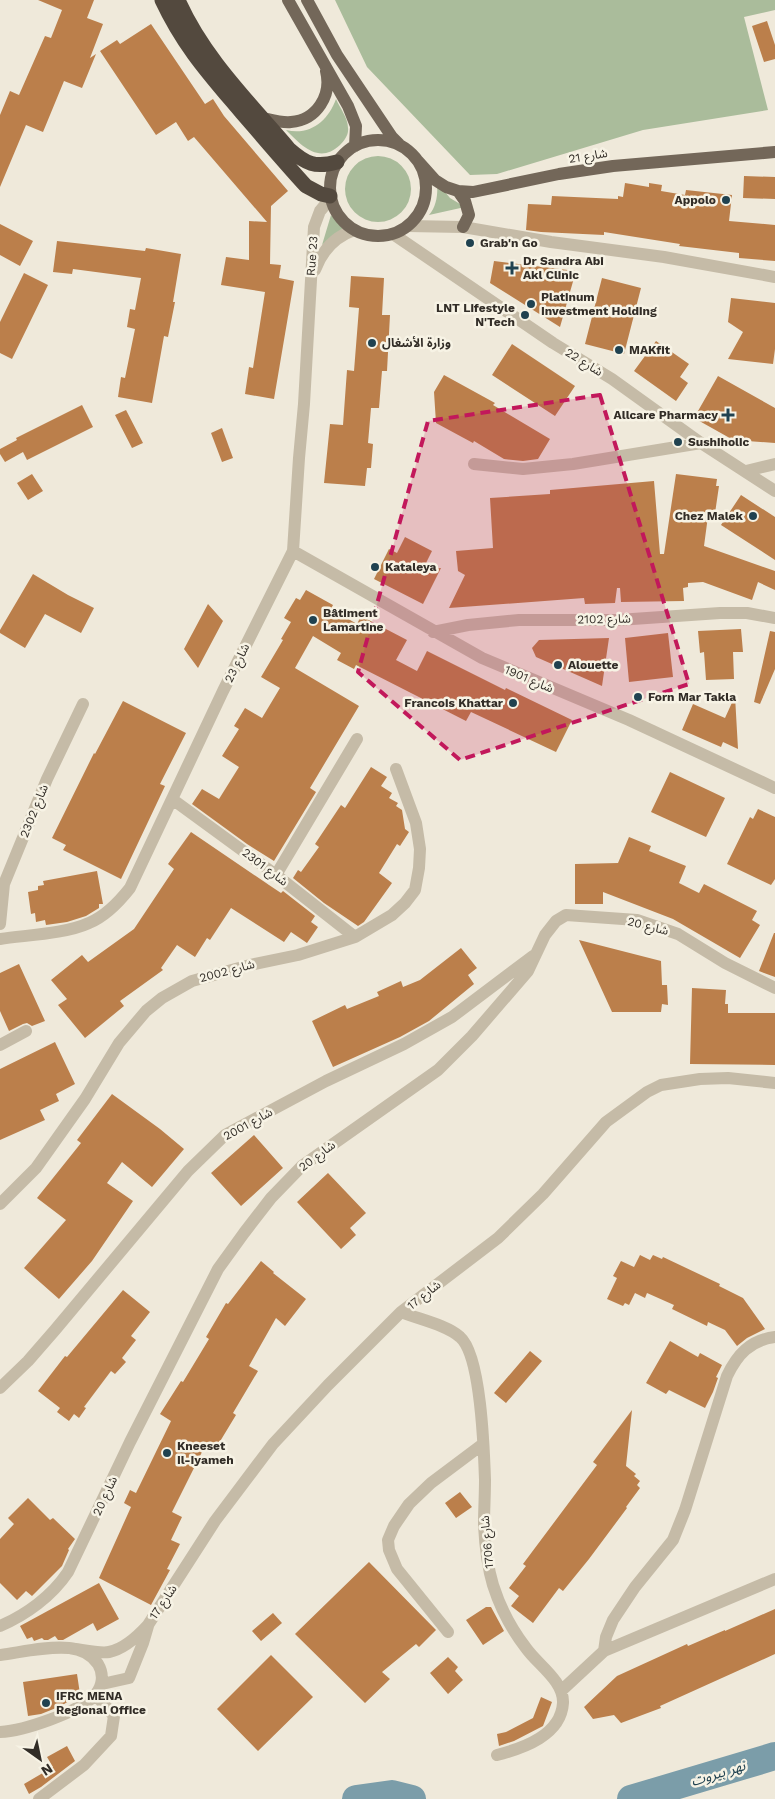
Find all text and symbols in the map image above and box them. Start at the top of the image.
street label: شارع 21 [568,146,609,168]
place label: Appolo [675,193,716,207]
marker: Appolo [720,194,732,206]
street label: Rue 23 [304,235,320,277]
place label: Grab'n Go [480,236,538,250]
marker: Grab'n Go [464,237,476,249]
place label: Dr Sandra Abi Akl Clinic [523,254,604,282]
marker: Dr Sandra Abi Akl Clinic [505,261,519,275]
place label: Platinum Investment Holding [541,290,657,318]
marker: Platinum Investment Holding [525,298,537,310]
place label: LNT Lifestyle N'Tech [436,301,515,329]
marker: LNT Lifestyle N'Tech [519,309,531,321]
place label: وزارة الأشغال [382,336,451,350]
marker: وزارة الأشغال [366,337,378,349]
place label: MAKfit [629,343,671,357]
marker: MAKfit [613,344,625,356]
street label: شارع 22 [562,345,605,381]
place label: Allcare Pharmacy [614,408,718,422]
marker: Allcare Pharmacy [722,409,734,421]
place label: Sushiholic [688,435,750,449]
marker: Sushiholic [672,436,684,448]
place label: Chez Malek [675,509,744,523]
marker: Chez Malek [747,510,759,522]
place label: Kataleya [385,560,437,574]
marker: Kataleya [369,561,381,573]
place label: Bâtiment Lamartine [323,606,384,634]
street label: شارع 2102 [577,612,631,628]
marker: Bâtiment Lamartine [307,614,319,626]
street label: شارع 23 [222,641,254,686]
place label: Alouette [568,658,619,672]
marker: Alouette [552,659,564,671]
street label: شارع 1901 [502,662,556,697]
place label: Forn Mar Takla [648,690,736,704]
marker: Forn Mar Takla [632,691,644,703]
place label: Francois Khattar [404,696,504,710]
marker: Francois Khattar [507,697,519,709]
street label: شارع 2302 [17,782,53,840]
street label: شارع 2301 [238,845,291,890]
street label: شارع 20 [625,914,670,940]
street label: شارع 2002 [198,957,257,987]
street label: شارع 2001 [221,1105,276,1145]
street label: شارع 20 [296,1138,339,1176]
street label: شارع 17 [404,1278,445,1314]
place label: Kneeset Il-Iyameh [177,1439,234,1467]
marker: Kneeset Il-Iyameh [161,1447,173,1459]
street label: شارع 20 [90,1474,122,1519]
street label: شارع 1706 [478,1515,498,1569]
street label: شارع 17 [146,1582,181,1623]
place label: IFRC MENA Regional Office [56,1689,146,1717]
marker: IFRC MENA Regional Office [40,1697,52,1709]
north arrow [15,1734,65,1784]
water label: نهر بيروت [689,1757,748,1790]
text: N [38,1760,56,1779]

